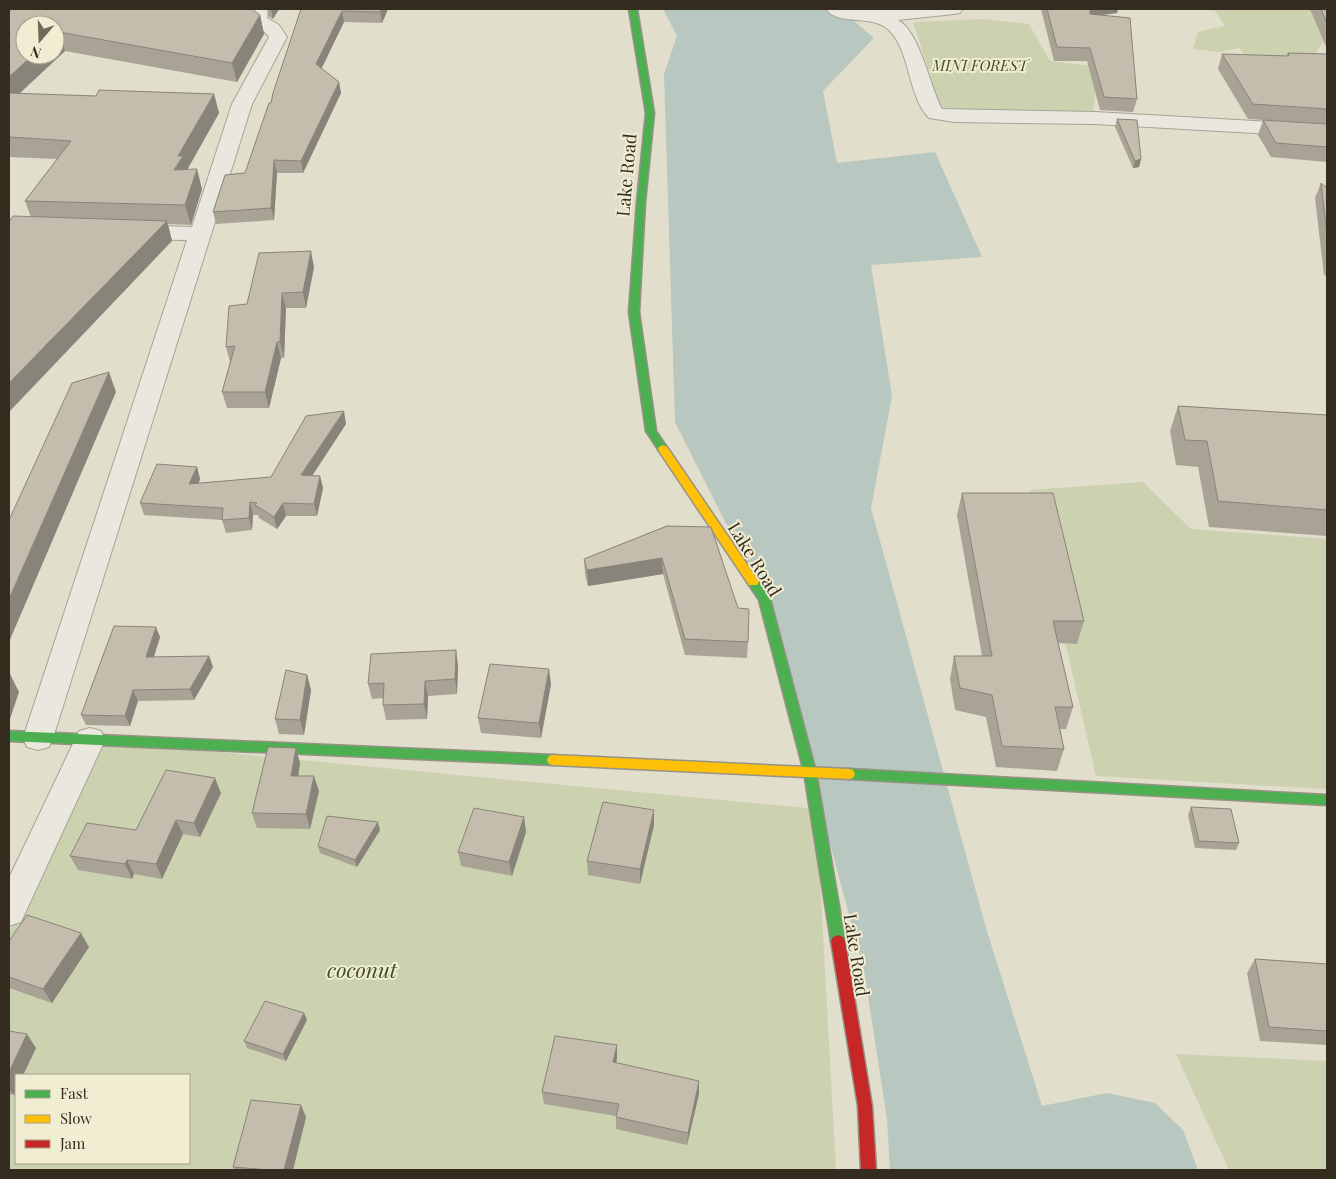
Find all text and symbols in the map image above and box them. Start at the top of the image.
north arrow [15,15,65,65]
text: N [28,42,43,63]
park label: MINI FOREST [931,55,1031,75]
street label: Lake Road [610,132,642,218]
street label: Lake Road [723,517,788,601]
street label: Lake Road [839,912,875,999]
park label: coconut [327,955,398,983]
legend [15,1074,190,1164]
text: Fast [60,1083,89,1103]
text: Slow [60,1108,92,1128]
text: Jam [59,1133,86,1153]

